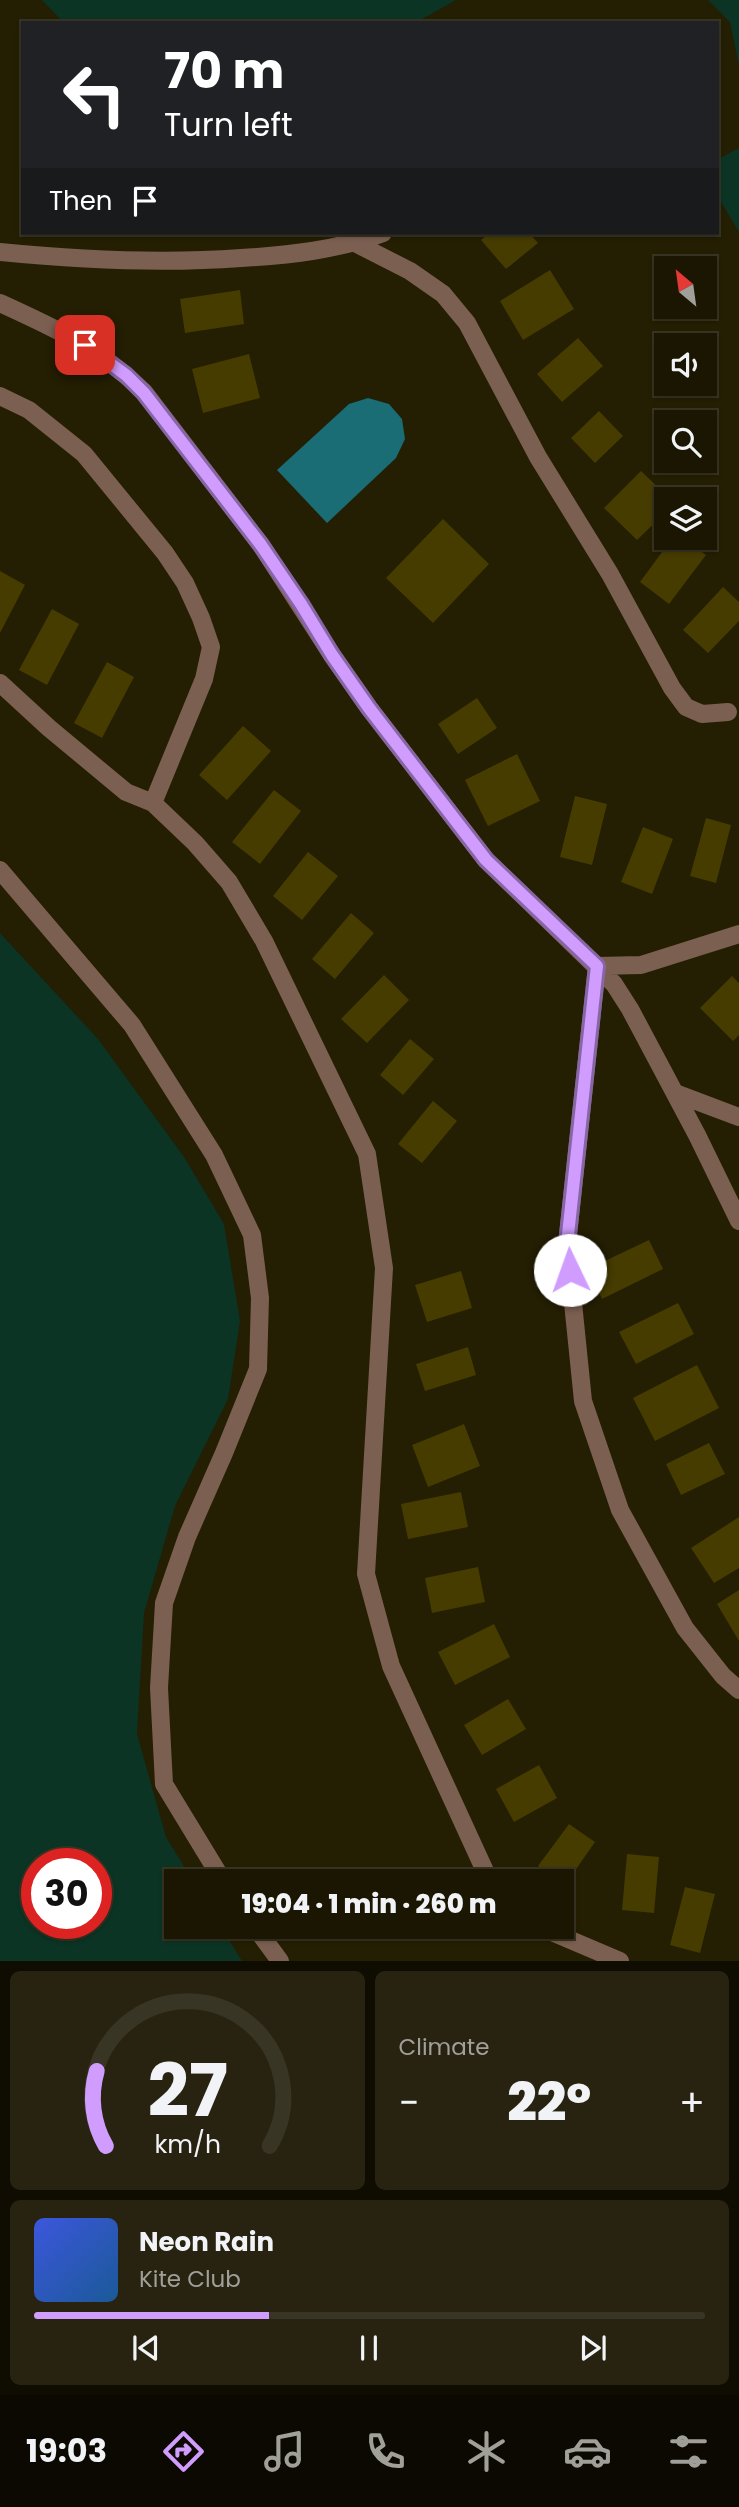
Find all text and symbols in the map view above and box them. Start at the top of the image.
text: 70 m [164,37,284,105]
icon: left [49,49,140,140]
text: Turn left [164,102,293,147]
icon: arrive [126,182,164,220]
text: Then [49,183,112,219]
north arrow [654,256,718,318]
map controls [654,256,717,550]
pin [55,315,115,375]
icon: arrive [66,326,104,364]
button: sound [654,333,717,396]
button: search [654,410,717,473]
button: layers [654,487,717,550]
position arrow [533,1233,607,1307]
speed limit sign: 30 [21,1848,112,1939]
text: 19:04 · 1 min · 260 m [241,1886,497,1922]
text: Climate [399,2031,489,2063]
text: 27 [147,2041,228,2142]
text: 22° [507,2066,591,2139]
text: − [399,2076,419,2129]
text: + [679,2076,705,2129]
text: km/h [154,2127,221,2162]
text: Neon Rain [139,2224,274,2260]
text: Kite Club [139,2263,241,2295]
icon: previous [127,2329,165,2367]
icon: pause [350,2329,388,2367]
icon: next [574,2329,612,2367]
icon: directions [159,2427,208,2476]
icon: music [260,2427,309,2476]
icon: phone [361,2427,410,2476]
icon: climate [462,2427,511,2476]
icon: car [563,2427,612,2476]
icon: filters [664,2427,713,2476]
text: 19:03 [26,2428,107,2473]

